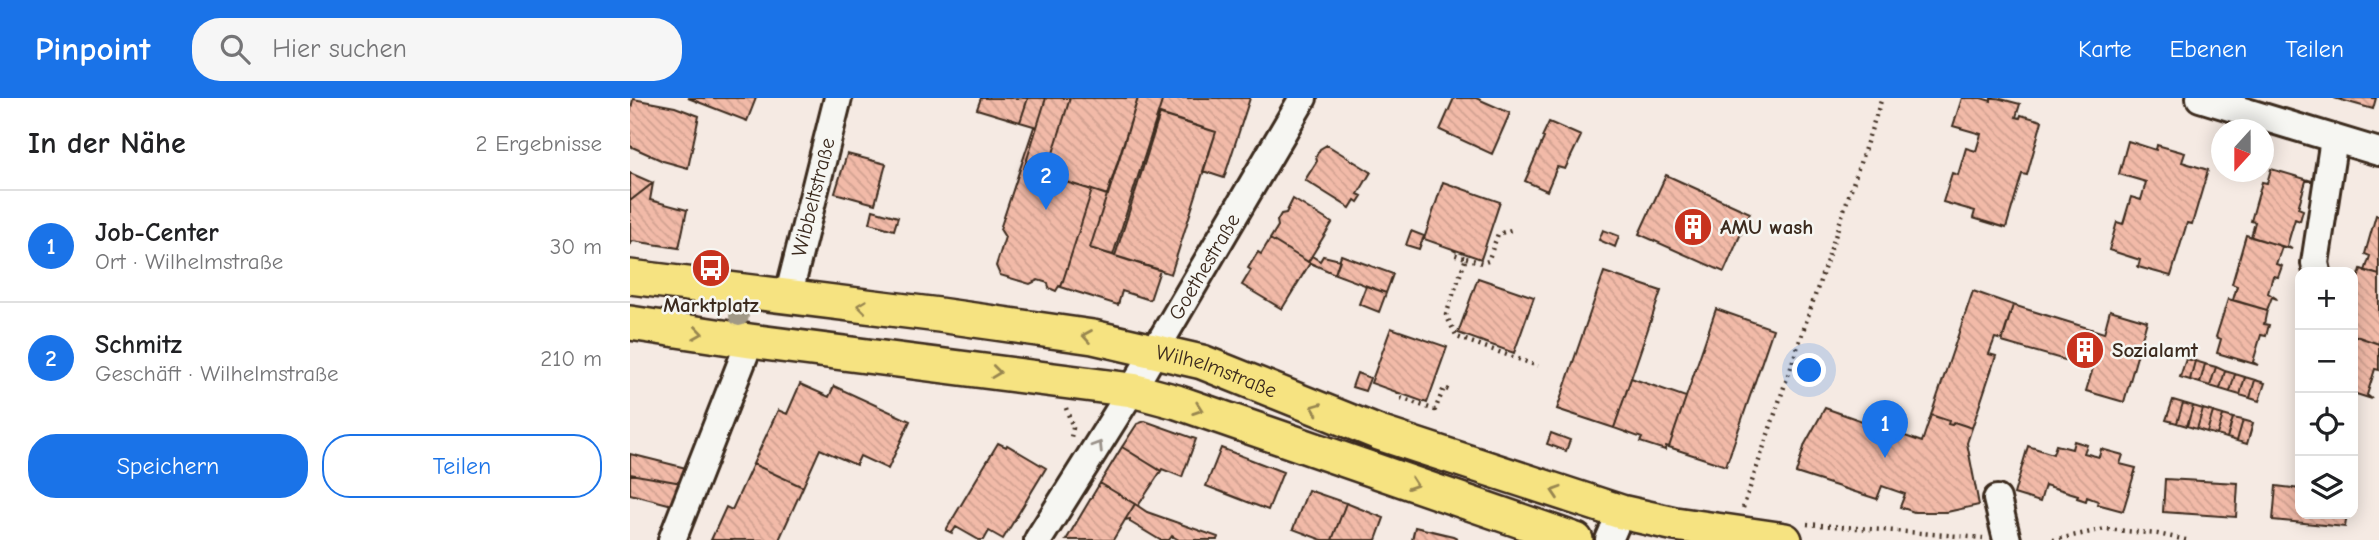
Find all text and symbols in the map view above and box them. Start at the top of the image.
search box [192,18,682,81]
text: Pinpoint [35,30,150,68]
icon: search [216,30,254,68]
text: Hier suchen [272,34,407,64]
text: Karte [2078,35,2131,63]
text: Ebenen [2169,35,2247,63]
text: Teilen [2285,35,2344,63]
north arrow [2211,119,2274,182]
text: In der Nähe [28,126,186,161]
text: 2 Ergebnisse [475,130,602,157]
street label: Wibbeltstraße [787,135,840,259]
pin: 2 [1023,152,1069,210]
building icon: AMU wash [1672,206,1714,248]
street label: Goethestraße [1164,209,1245,324]
place label: AMU wash [1720,215,1813,239]
text: Job-Center [95,218,219,248]
text: 1 [46,233,56,260]
text: 30 m [550,233,602,260]
bus stop icon: Marktplatz [690,247,732,289]
text: Ort · Wilhelmstraße [95,248,283,275]
map controls [2295,267,2358,519]
button: + [2295,267,2358,330]
place label: Marktplatz [663,293,759,317]
one-way arrow [856,298,868,313]
one-way arrow [692,325,704,340]
building icon: Sozialamt [2064,329,2106,371]
text: Schmitz [95,330,182,360]
one-way arrow [1081,330,1093,345]
button: − [2295,330,2358,393]
place label: Sozialamt [2112,338,2199,362]
street label: Wilhelmstraße [1154,340,1280,403]
text: 2 [45,345,57,372]
text: 210 m [540,345,602,372]
your location [1792,353,1826,387]
text: Geschäft · Wilhelmstraße [95,360,339,387]
one-way arrow [990,364,1002,379]
button: locate [2295,393,2358,456]
pin: 1 [1862,400,1908,458]
one-way arrow [1191,401,1203,415]
one-way arrow [1310,402,1322,416]
button: Speichern [28,434,308,498]
button: Teilen [322,434,602,498]
one-way arrow [1089,441,1102,454]
button: layers [2295,456,2358,519]
one-way arrow [1406,476,1418,490]
one-way arrow [1550,485,1562,500]

